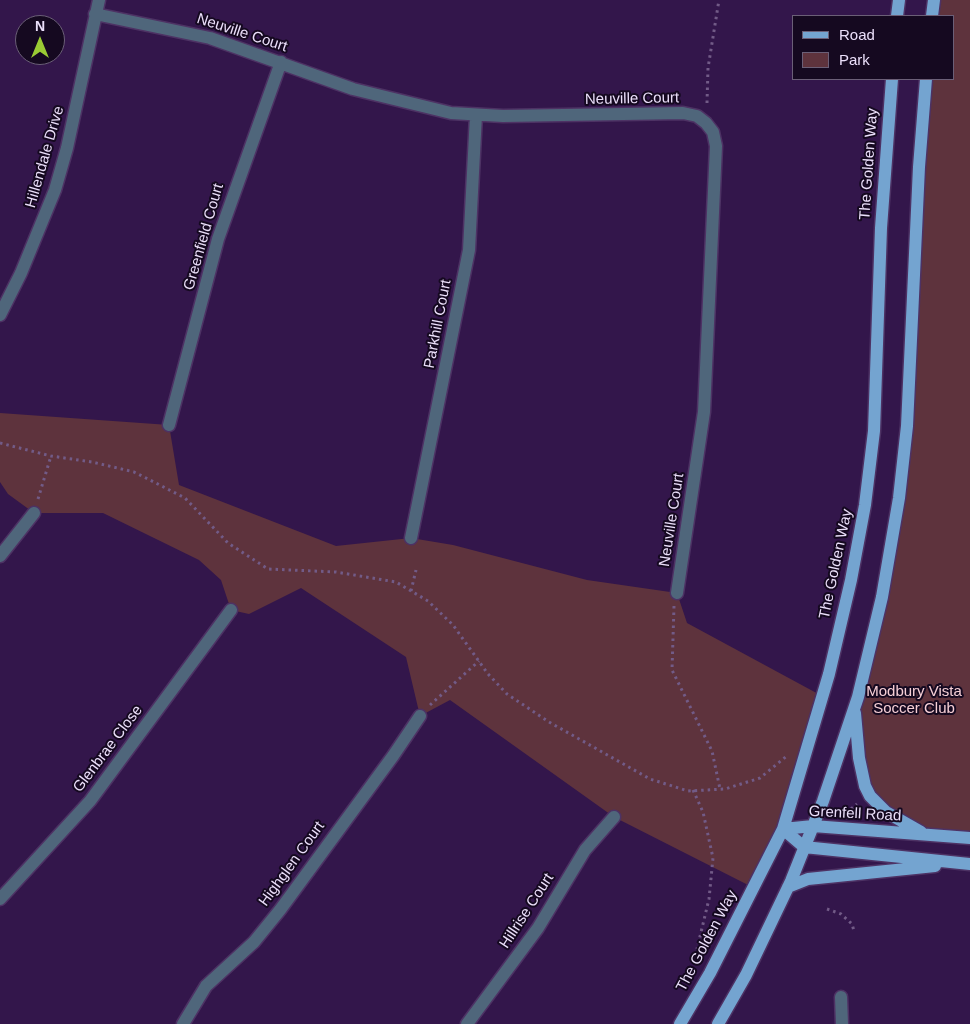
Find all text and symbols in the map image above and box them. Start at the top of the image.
street label: Neuville Court [194,10,290,56]
north arrow [15,15,65,65]
legend [792,15,955,80]
text: N [35,18,45,34]
text: Road [839,26,875,43]
text: Park [839,51,870,68]
street label: Neuville Court [585,89,679,109]
street label: Hillendale Drive [22,104,68,210]
street label: The Golden Way [856,108,882,220]
street label: Greenfield Court [180,182,228,292]
street label: Parkhill Court [421,278,455,370]
street label: Neuville Court [656,472,688,568]
street label: The Golden Way [816,507,856,621]
park label: Modbury Vista Soccer Club [866,683,962,718]
street label: Glenbrae Close [69,702,147,796]
street label: Grenfell Road [808,803,902,825]
street label: Highglen Court [255,818,329,910]
street label: Hillrise Court [496,870,558,952]
street label: The Golden Way [673,887,741,995]

